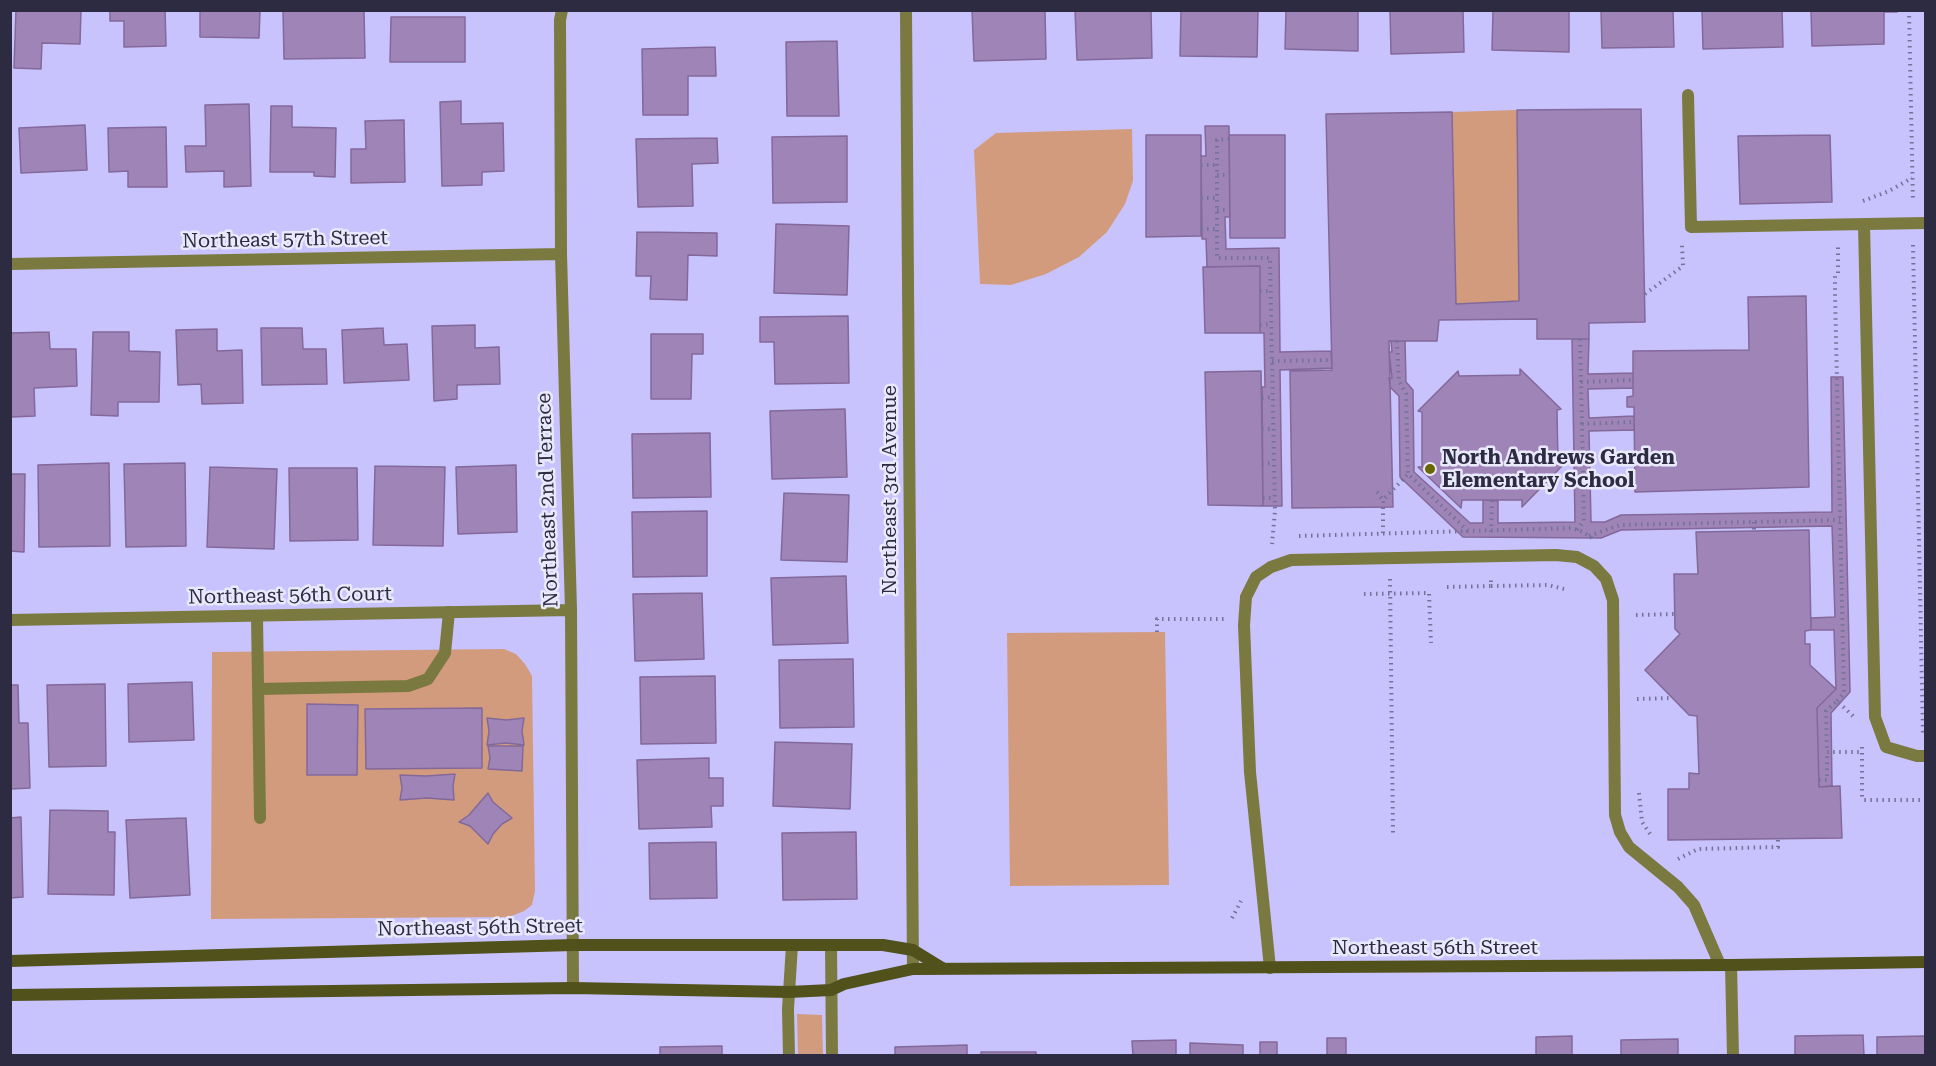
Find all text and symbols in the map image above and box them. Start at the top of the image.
street label: Northeast 57th Street [182,226,388,254]
street label: Northeast 3rd Avenue [878,385,902,595]
street label: Northeast 2nd Terrace [532,392,564,608]
place label: North Andrews Garden Elementary School [1442,446,1675,493]
marker: North Andrews Garden Elementary School [1423,462,1437,476]
street label: Northeast 56th Court [188,582,392,610]
street label: Northeast 56th Street [377,914,583,942]
street label: Northeast 56th Street [1332,936,1538,960]

